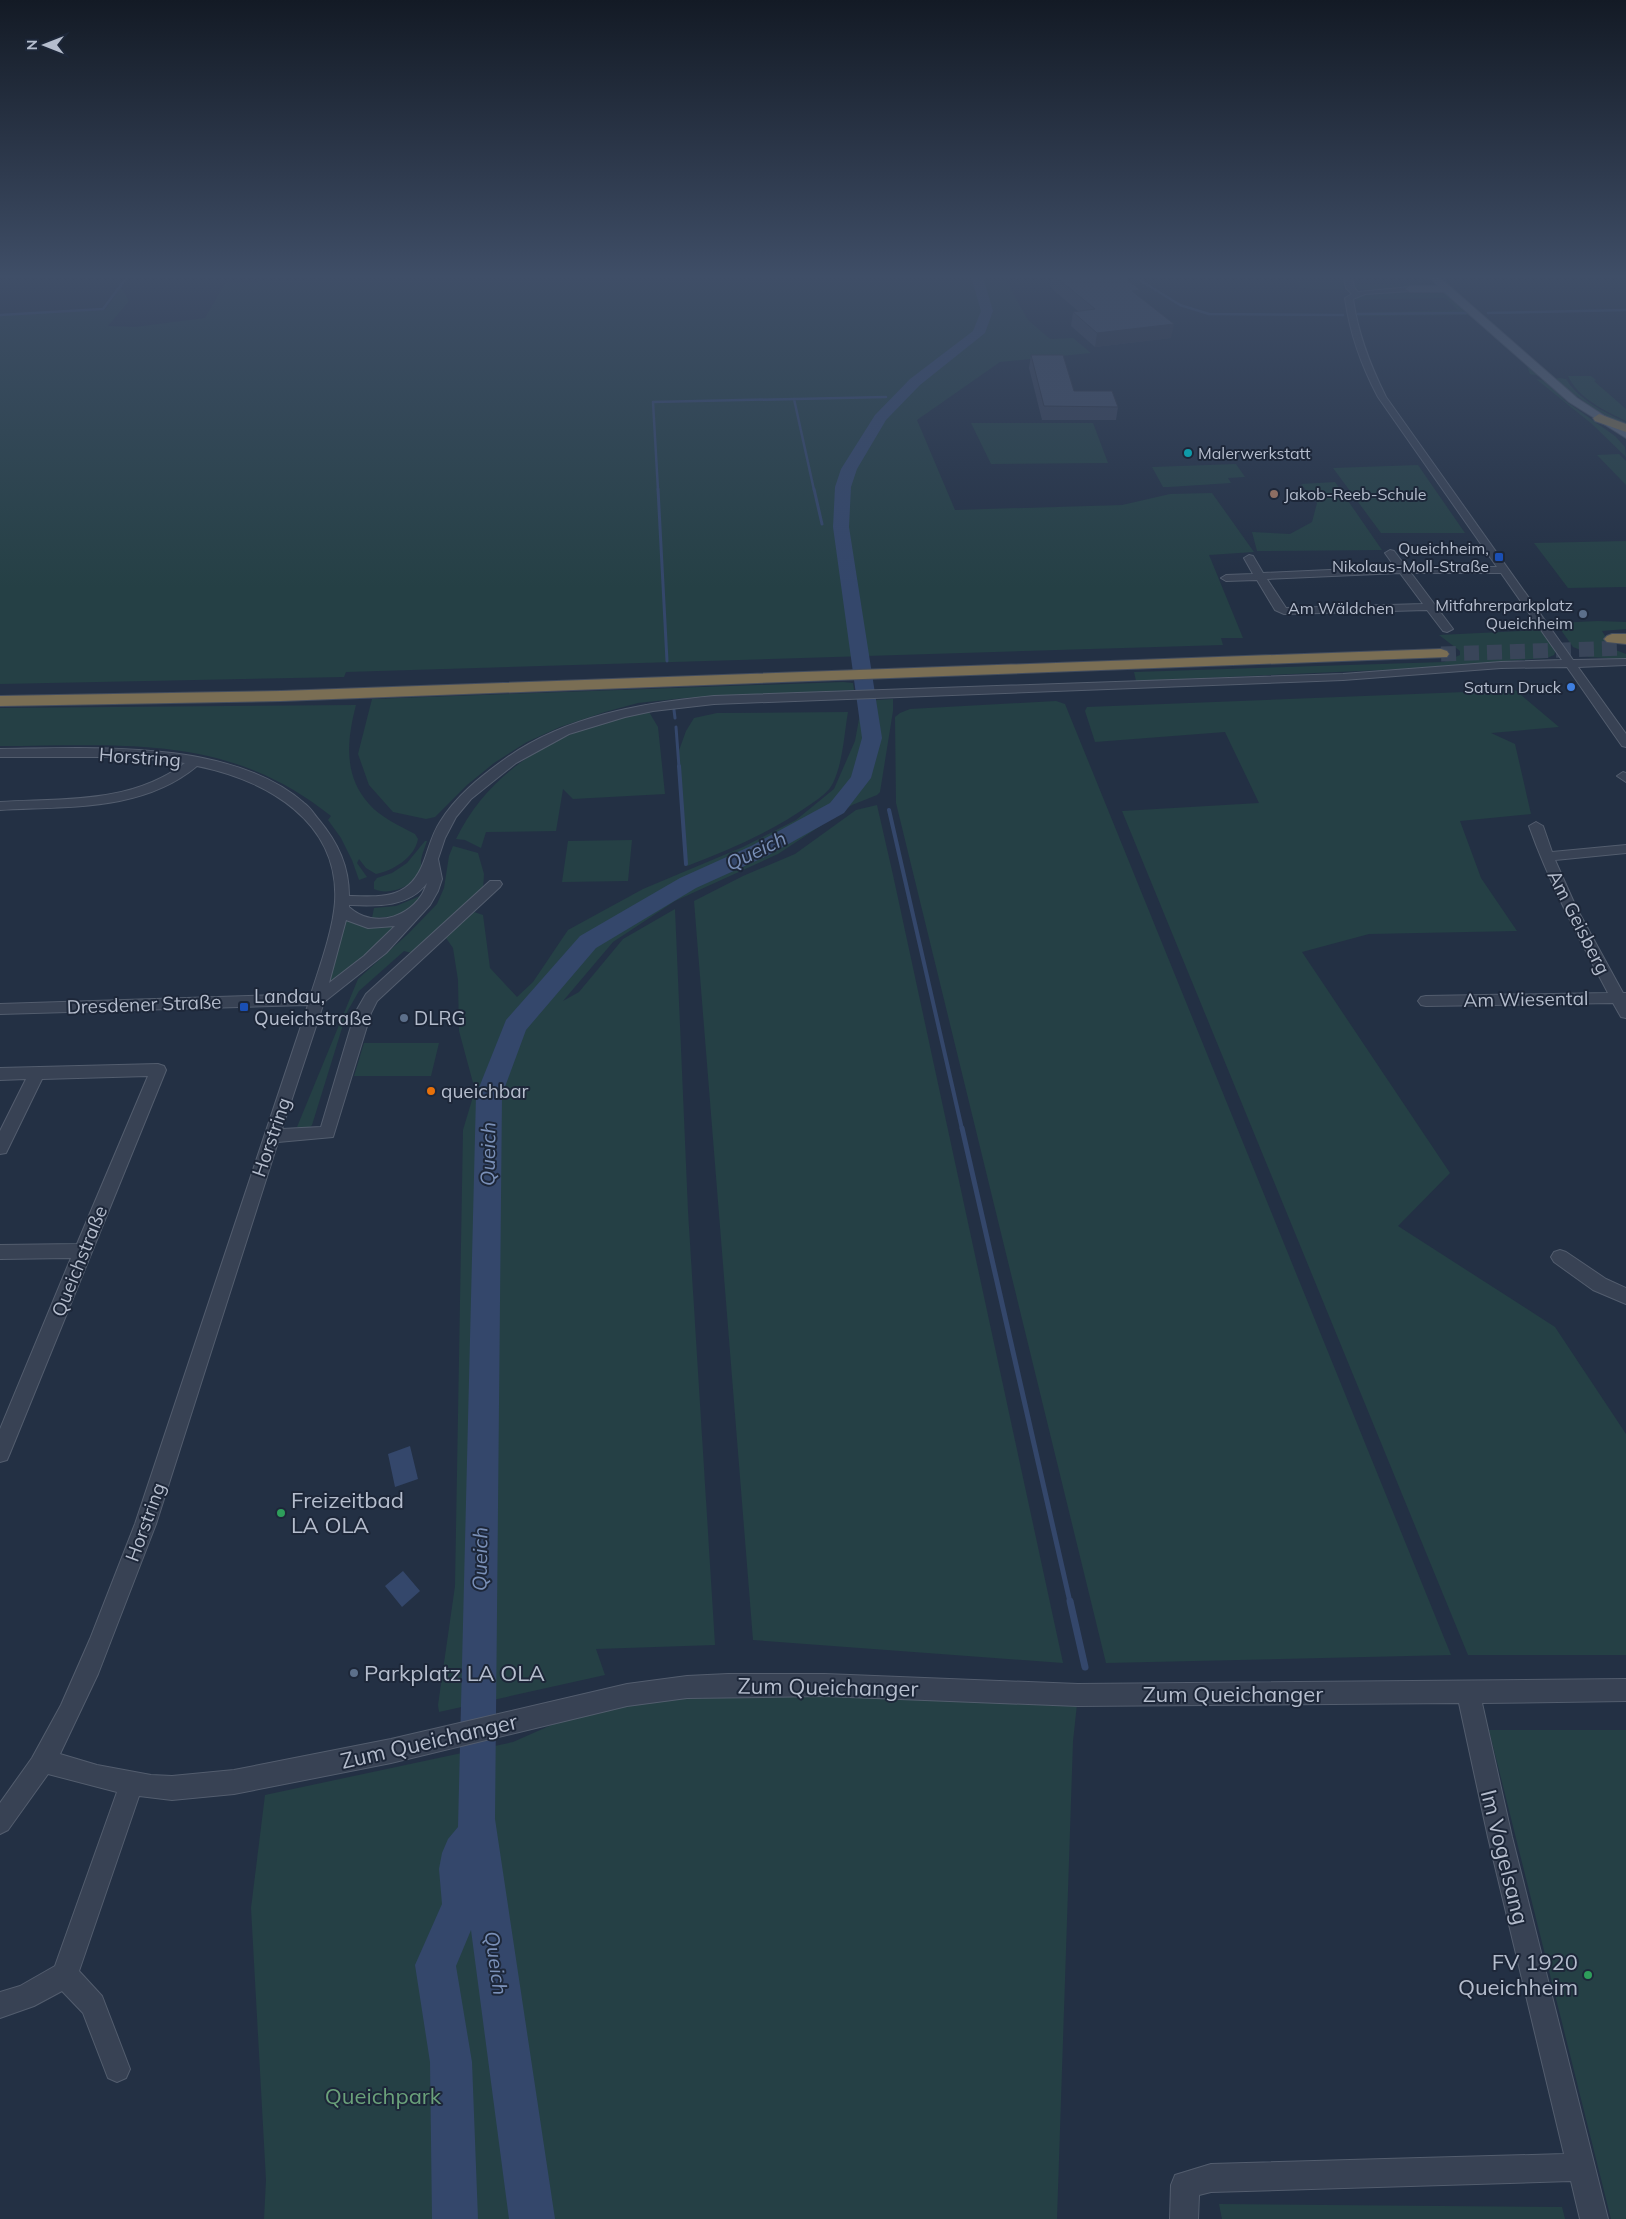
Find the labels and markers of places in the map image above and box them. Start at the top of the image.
place label: Malerwerkstatt [1198,443,1311,463]
marker: Malerwerkstatt [1182,447,1194,459]
place label: Jakob-Reeb-Schule [1284,484,1426,504]
marker: Jakob-Reeb-Schule [1268,488,1280,500]
place label: Queichheim, Nikolaus-Moll-Straße [1332,538,1489,576]
marker: Queichheim, Nikolaus-Moll-Straße [1493,551,1505,563]
place label: Mitfahrerparkplatz Queichheim [1435,595,1573,633]
marker: Mitfahrerparkplatz Queichheim [1577,608,1589,620]
place label: Saturn Druck [1464,677,1562,697]
marker: Saturn Druck [1565,681,1577,693]
place label: Landau, Queichstraße [254,984,372,1030]
marker: Landau, Queichstraße [238,1001,250,1013]
place label: DLRG [414,1006,466,1030]
marker: DLRG [398,1012,410,1024]
place label: queichbar [441,1079,529,1103]
marker: queichbar [425,1085,437,1097]
place label: Freizeitbad LA OLA [291,1486,404,1539]
marker: Freizeitbad LA OLA [275,1507,287,1519]
place label: Parkplatz LA OLA [364,1659,545,1687]
marker: Parkplatz LA OLA [348,1667,360,1679]
place label: FV 1920 Queichheim [1458,1948,1578,2001]
marker: FV 1920 Queichheim [1582,1969,1594,1981]

